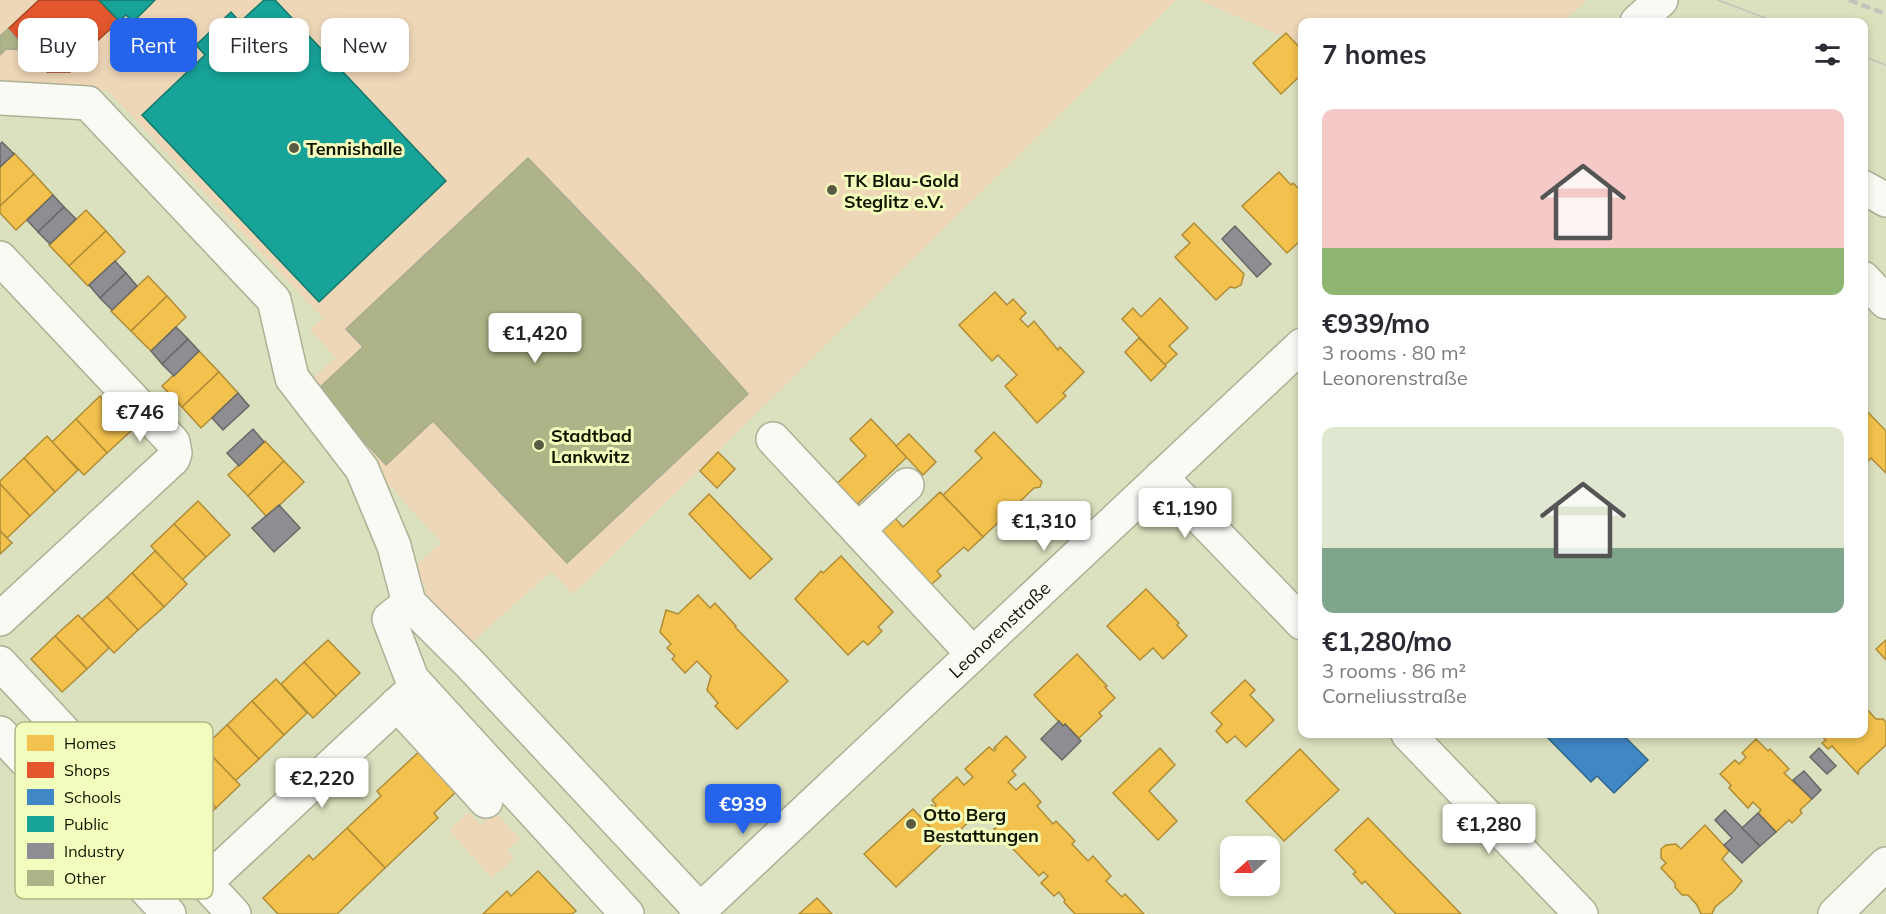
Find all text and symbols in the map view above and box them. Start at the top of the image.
chip: Buy [18,18,98,72]
chip: Rent [110,18,197,72]
chip: Filters [209,18,309,72]
chip: New [321,18,409,72]
text: 7 homes [1322,38,1426,71]
icon: filters [1811,38,1844,71]
place label: Tennishalle [306,137,402,160]
marker: Tennishalle [287,141,301,155]
icon: home [1529,148,1637,256]
place label: TK Blau-Gold Steglitz e.V. [844,169,959,213]
marker: TK Blau-Gold Steglitz e.V. [825,183,839,197]
text: €939/mo [1322,307,1430,340]
pin: €1,420 [486,313,584,364]
text: €1,420 [503,320,567,345]
text: 3 rooms · 80 m² [1322,340,1466,365]
text: Leonorenstraße [1322,365,1468,390]
pin: €746 [104,392,176,443]
text: €746 [116,399,164,424]
place label: Stadtbad Lankwitz [551,424,632,468]
marker: Stadtbad Lankwitz [532,438,546,452]
icon: home [1529,466,1637,574]
pin: €1,190 [1136,488,1234,539]
text: €1,190 [1153,495,1217,520]
pin: €1,310 [995,501,1093,552]
text: €1,310 [1012,508,1076,533]
street label: Leonorenstraße [944,576,1055,682]
text: €1,280/mo [1322,625,1452,658]
text: 3 rooms · 86 m² [1322,658,1466,683]
text: Corneliusstraße [1322,683,1467,708]
legend [15,722,213,899]
text: Homes [64,733,116,753]
pin: €2,220 [273,758,371,809]
text: Shops [64,760,110,780]
text: €2,220 [290,765,354,790]
pin: €939 [707,784,779,835]
text: Schools [64,787,121,807]
text: €939 [719,791,767,816]
place label: Otto Berg Bestattungen [923,803,1039,847]
pin: €1,280 [1440,804,1538,855]
text: €1,280 [1457,811,1521,836]
text: Public [64,814,109,834]
marker: Otto Berg Bestattungen [904,817,918,831]
north arrow [1220,836,1280,896]
map controls [1220,836,1280,896]
text: Industry [64,841,125,861]
text: Other [64,868,106,888]

